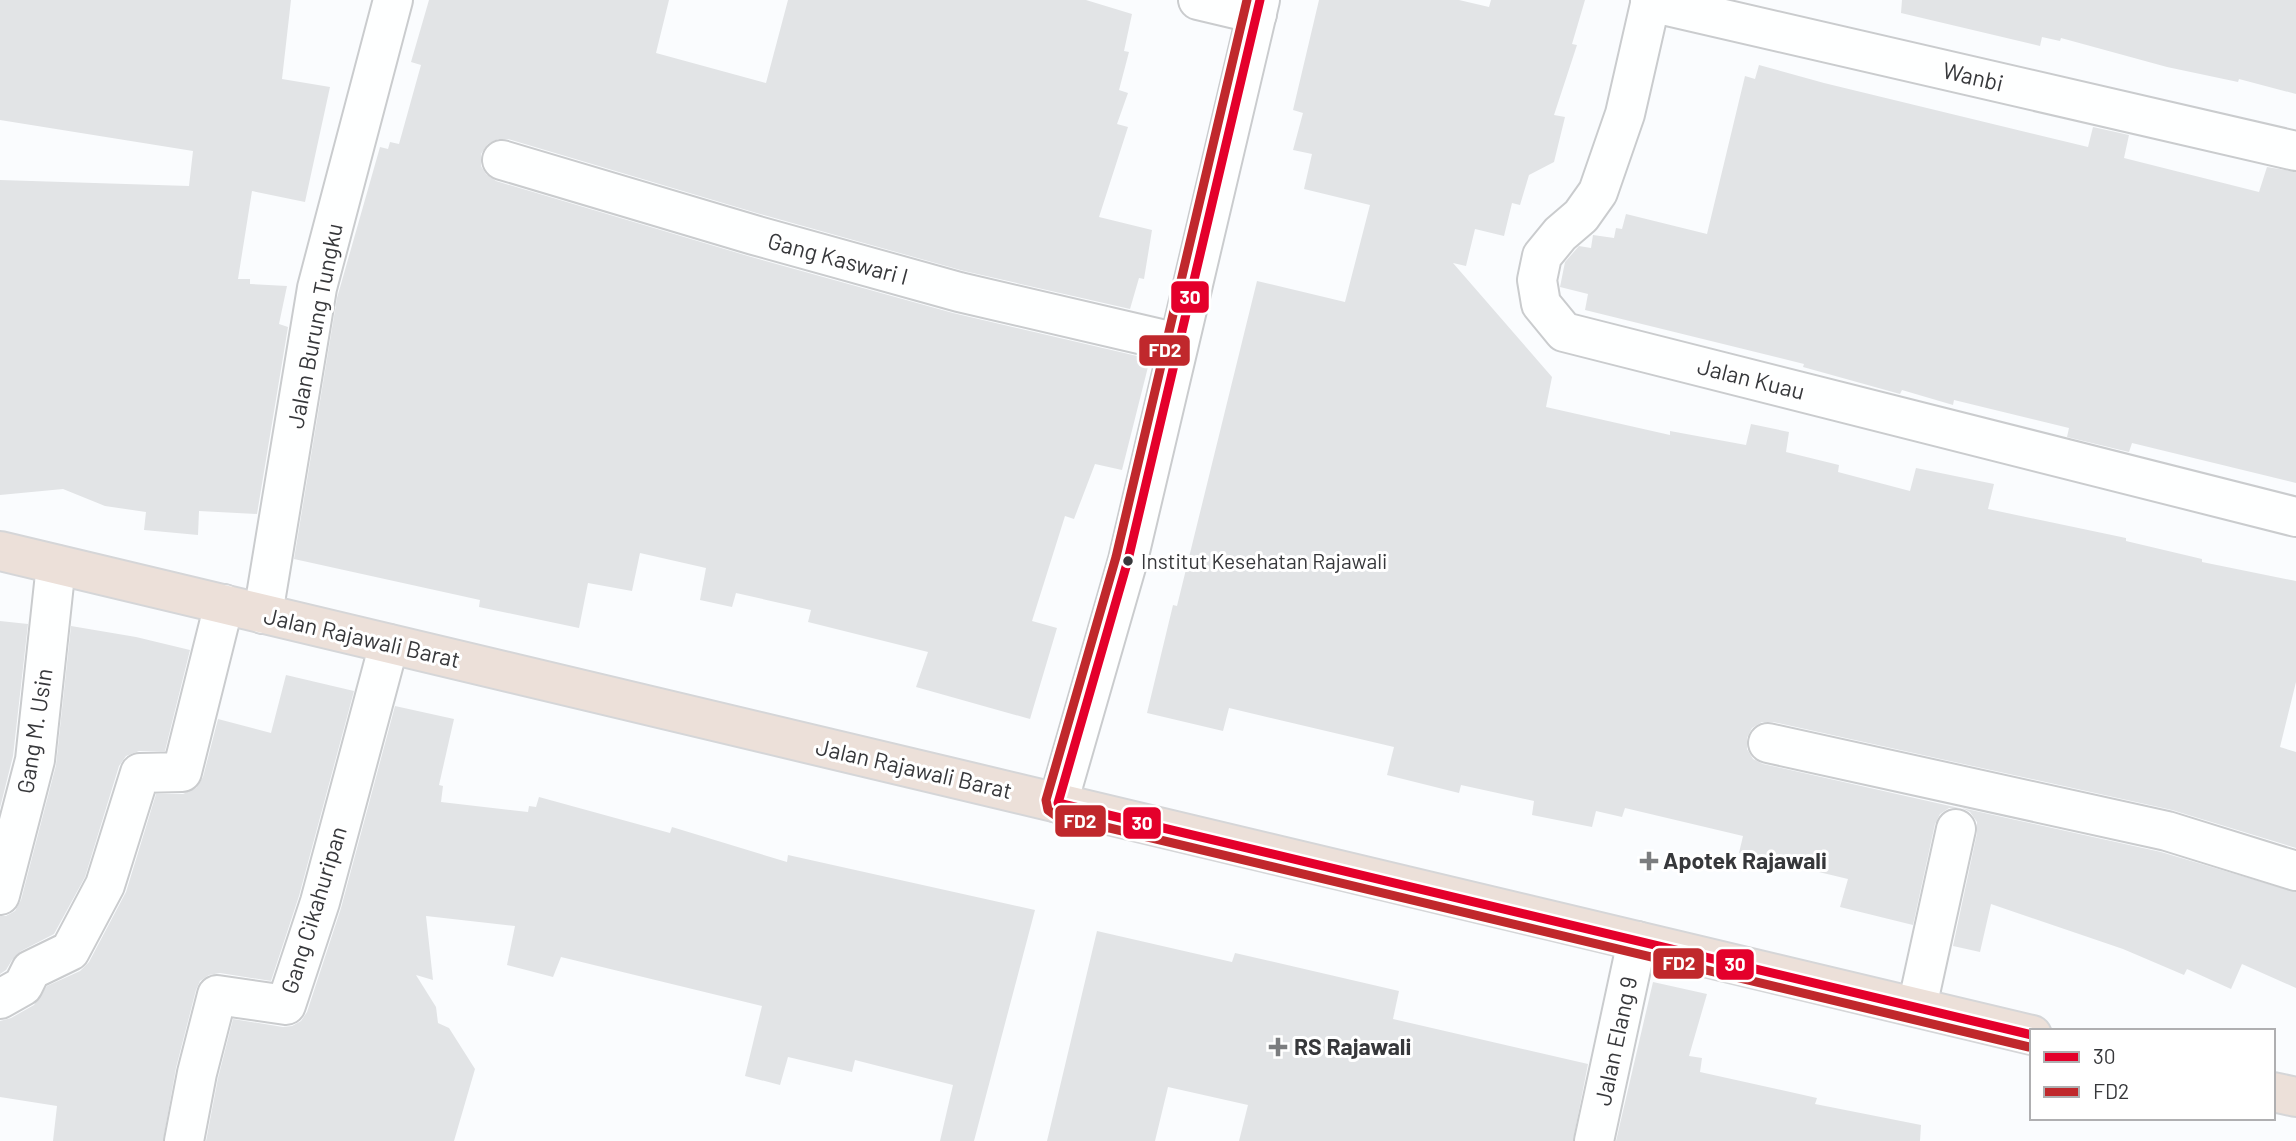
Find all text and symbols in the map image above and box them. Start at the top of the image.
street label: Wanbi [1940,55,2006,97]
street label: Jalan Burung Tungku [280,221,348,431]
street label: Gang Kaswari I [765,226,911,290]
line badge: 30 [1170,280,1210,314]
text: 30 [1179,285,1201,308]
line badge: FD2 [1138,334,1191,367]
text: FD2 [1148,338,1182,361]
street label: Jalan Kuau [1695,351,1808,405]
place label: Institut Kesehatan Rajawali [1141,548,1387,573]
marker: Institut Kesehatan Rajawali [1121,554,1135,568]
street label: Jalan Rajawali Barat [261,601,463,673]
street label: Gang M. Usin [10,666,58,796]
street label: Jalan Rajawali Barat [813,732,1015,804]
line badge: FD2 [1054,804,1107,838]
line badge: 30 [1122,806,1162,840]
text: FD2 [1063,809,1097,832]
text: 30 [1131,811,1153,834]
street label: Gang Cikahuripan [274,823,352,997]
place label: Apotek Rajawali [1663,846,1827,874]
marker: Apotek Rajawali [1641,853,1657,869]
line badge: FD2 [1652,947,1705,980]
line badge: 30 [1715,948,1755,981]
text: FD2 [1662,951,1696,974]
text: 30 [1724,952,1746,975]
street label: Jalan Elang 9 [1588,974,1642,1108]
legend [2030,1029,2275,1120]
place label: RS Rajawali [1294,1032,1411,1060]
marker: RS Rajawali [1268,1037,1288,1057]
text: 30 [2093,1043,2116,1068]
text: FD2 [2093,1078,2129,1103]

